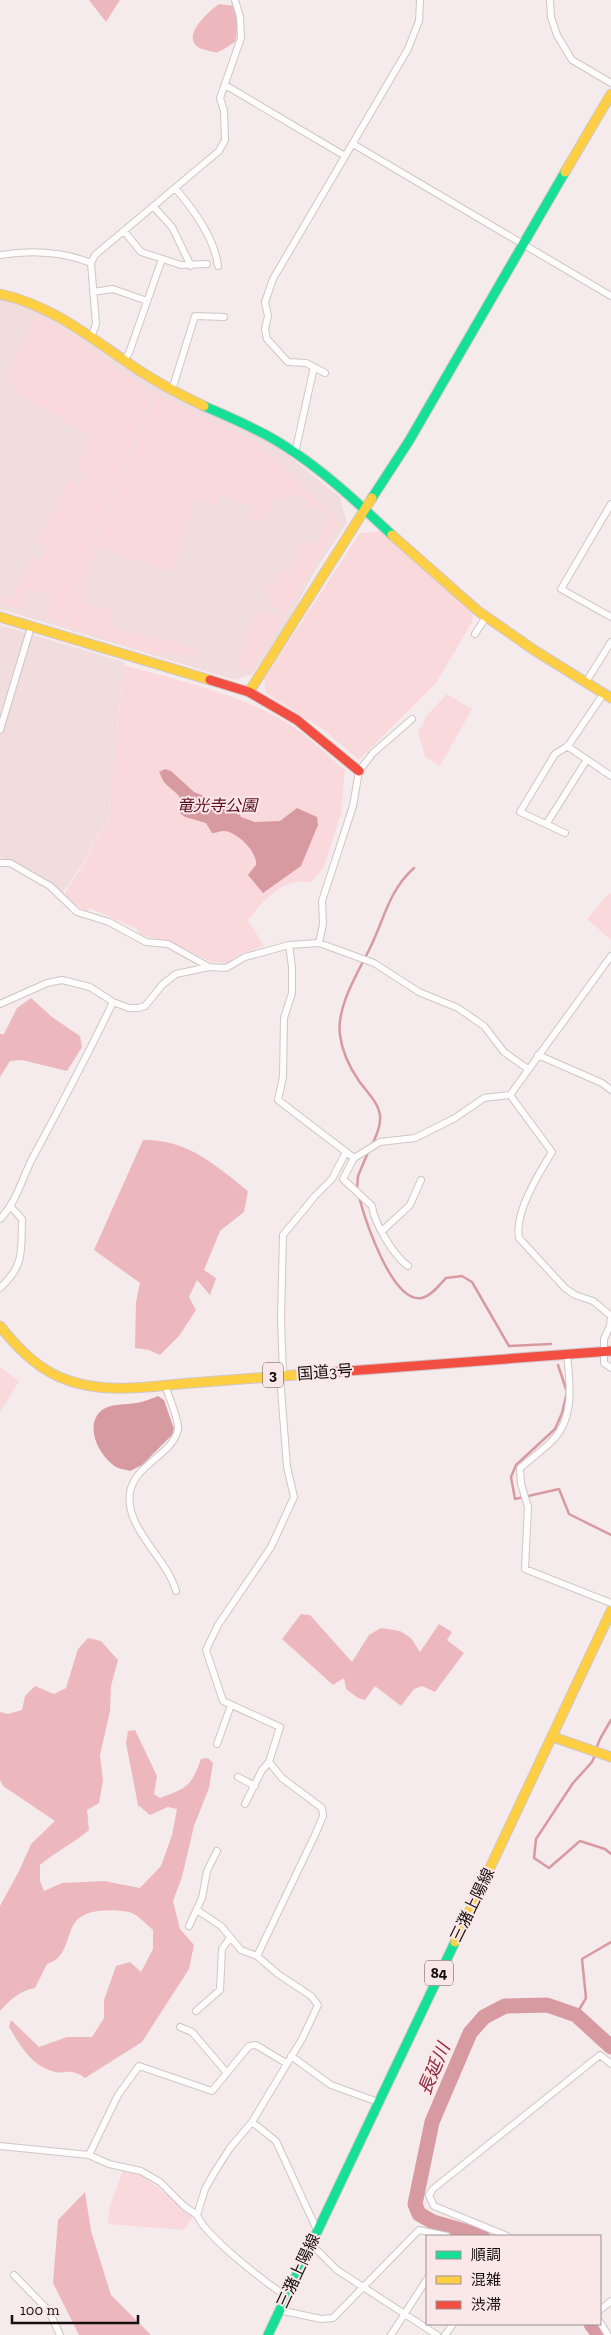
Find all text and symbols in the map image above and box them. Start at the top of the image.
park label: 竜光寺公園 [177,796,259,815]
street label: 国道3号 [296,1361,354,1383]
road number: 3 [263,1362,283,1388]
street label: 三潴上陽線 [446,1865,498,1945]
road number: 84 [425,1960,453,1986]
water label: 長延川 [413,2038,455,2098]
street label: 三潴上陽線 [272,2231,324,2311]
legend [426,2235,601,2325]
text: 順調 [471,2246,501,2264]
text: 混雑 [471,2271,501,2289]
scale bar [12,2292,139,2324]
text: 渋滞 [471,2296,501,2314]
text: 100 m [20,2301,59,2319]

